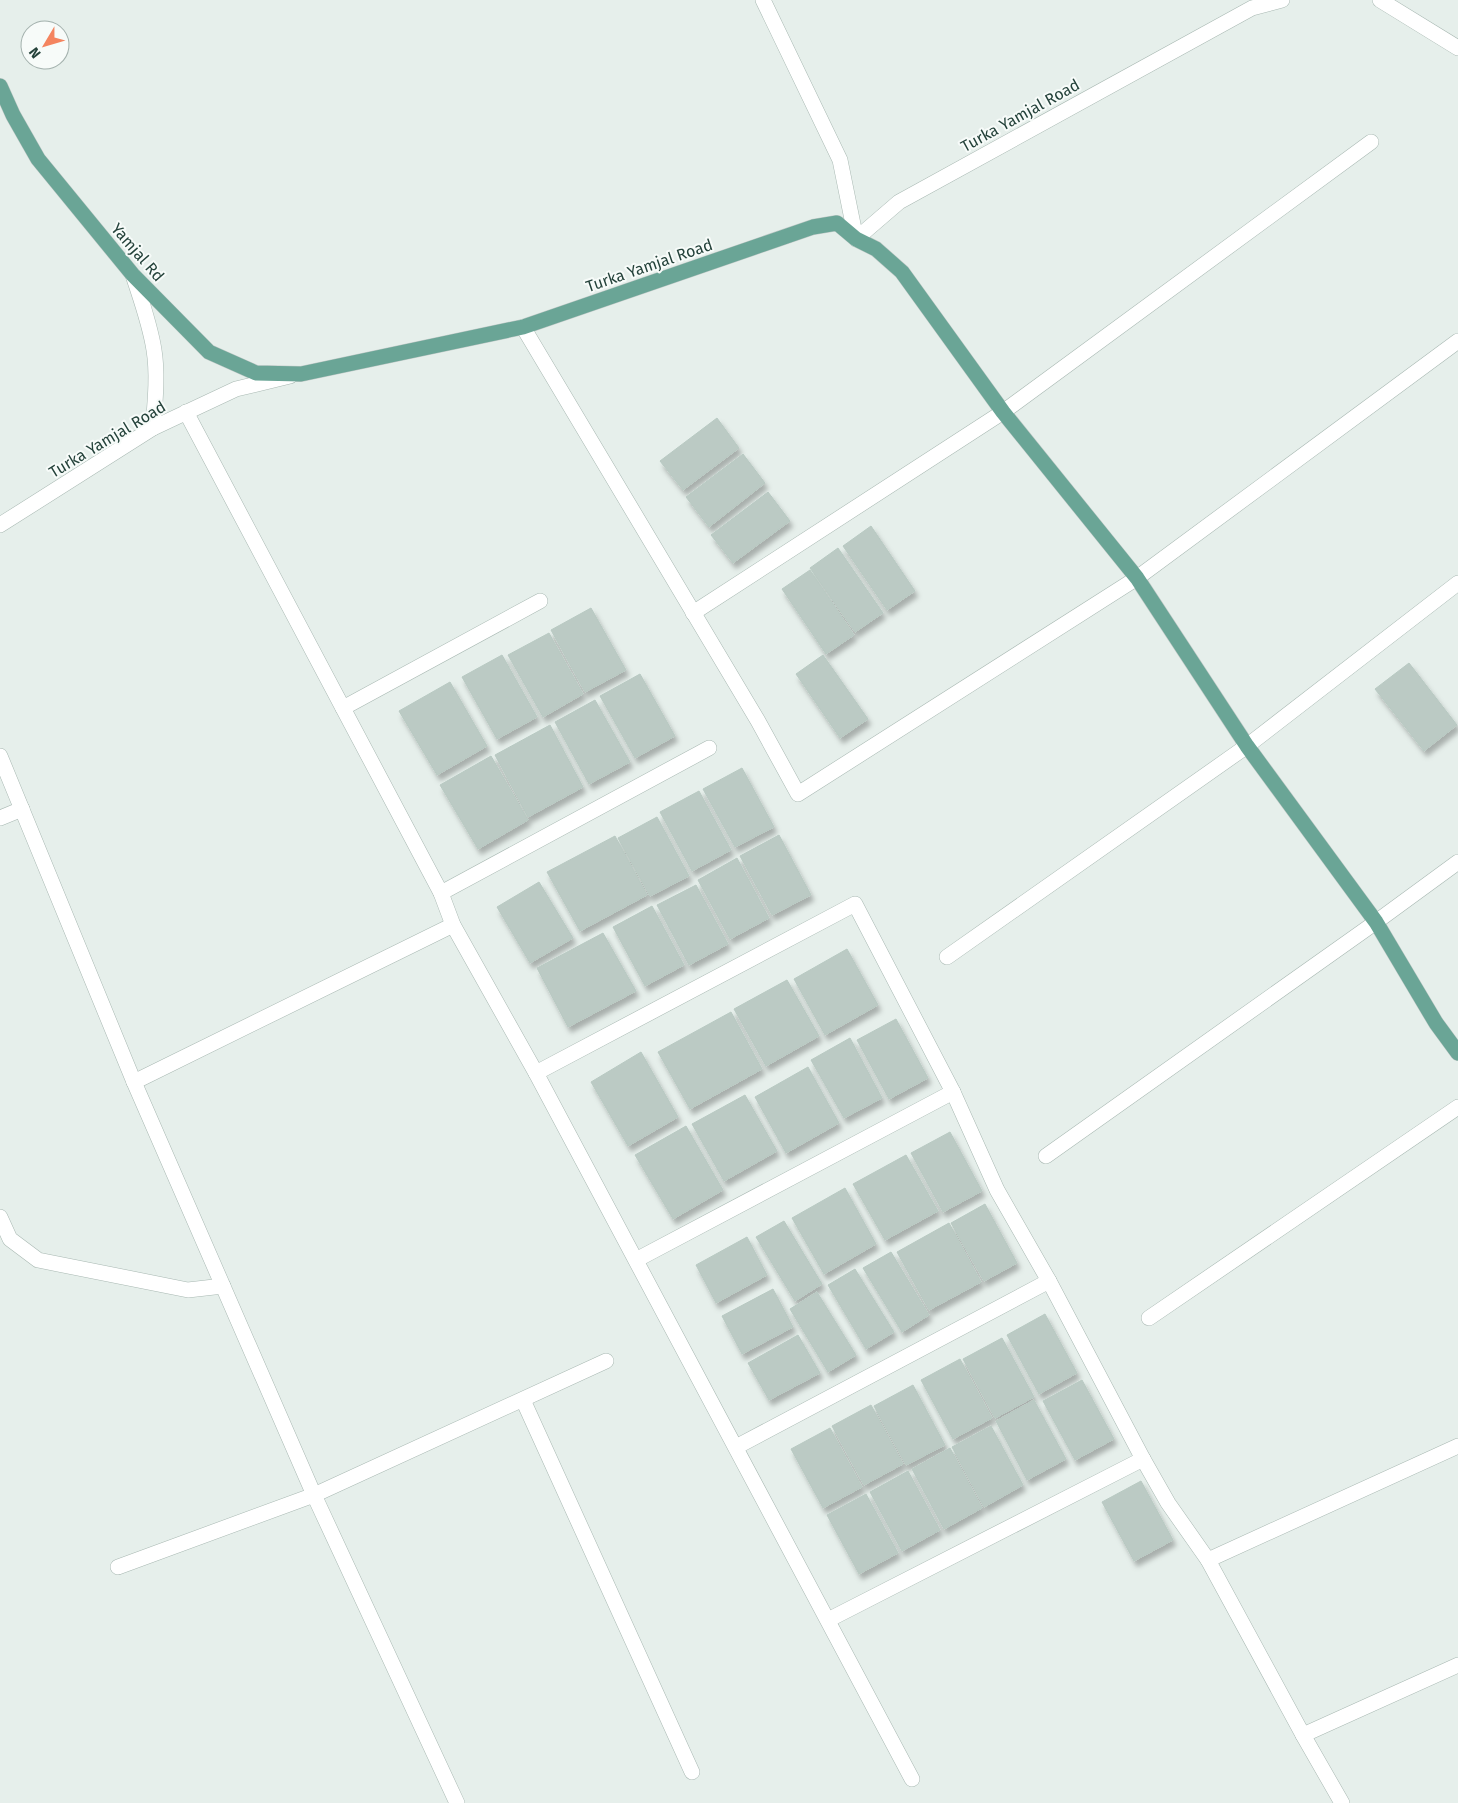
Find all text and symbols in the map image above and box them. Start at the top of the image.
north arrow [20,20,70,70]
text: N [26,44,45,62]
street label: Turka Yamjal Road [958,75,1083,156]
street label: Yamjal Rd [107,219,168,285]
street label: Turka Yamjal Road [583,235,715,296]
street label: Turka Yamjal Road [45,397,169,482]

